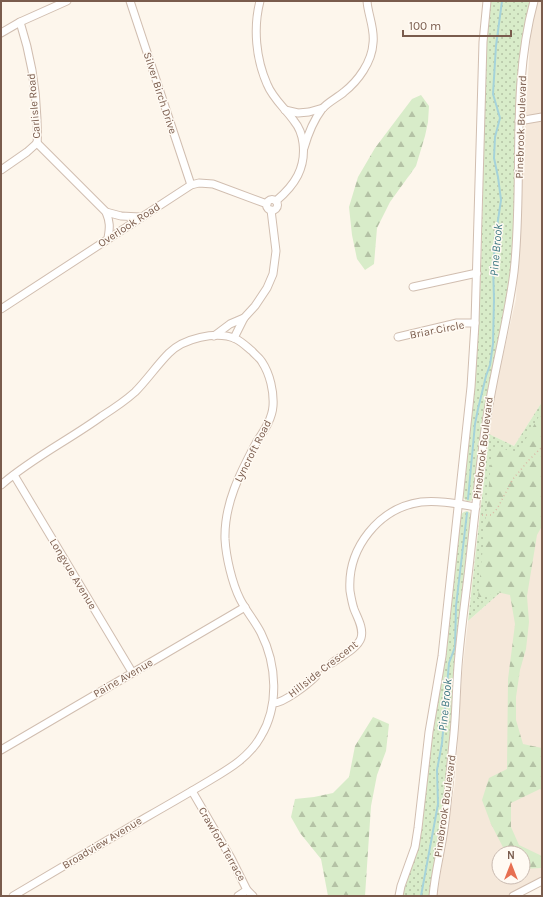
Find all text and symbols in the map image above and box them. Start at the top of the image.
scale bar [403,12,511,38]
text: 100 m [409,19,441,33]
street label: Silver Birch Drive [141,50,179,136]
street label: Carlisle Road [25,73,43,139]
street label: Pinebrook Boulevard [513,75,529,179]
street label: Overlook Road [95,200,163,250]
water label: Pine Brook [487,222,505,277]
street label: Briar Circle [409,318,466,342]
street label: Pinebrook Boulevard [470,396,496,500]
street label: Lyncroft Road [232,418,274,484]
street label: Longvue Avenue [47,536,100,612]
street label: Hillside Crescent [286,638,360,700]
street label: Paine Avenue [91,656,155,700]
water label: Pine Brook [435,677,455,732]
street label: Pinebrook Boulevard [431,754,459,858]
street label: Crawford Terrace [196,805,249,884]
street label: Broadview Avenue [60,814,144,872]
north arrow [491,845,531,885]
text: N [507,849,515,862]

